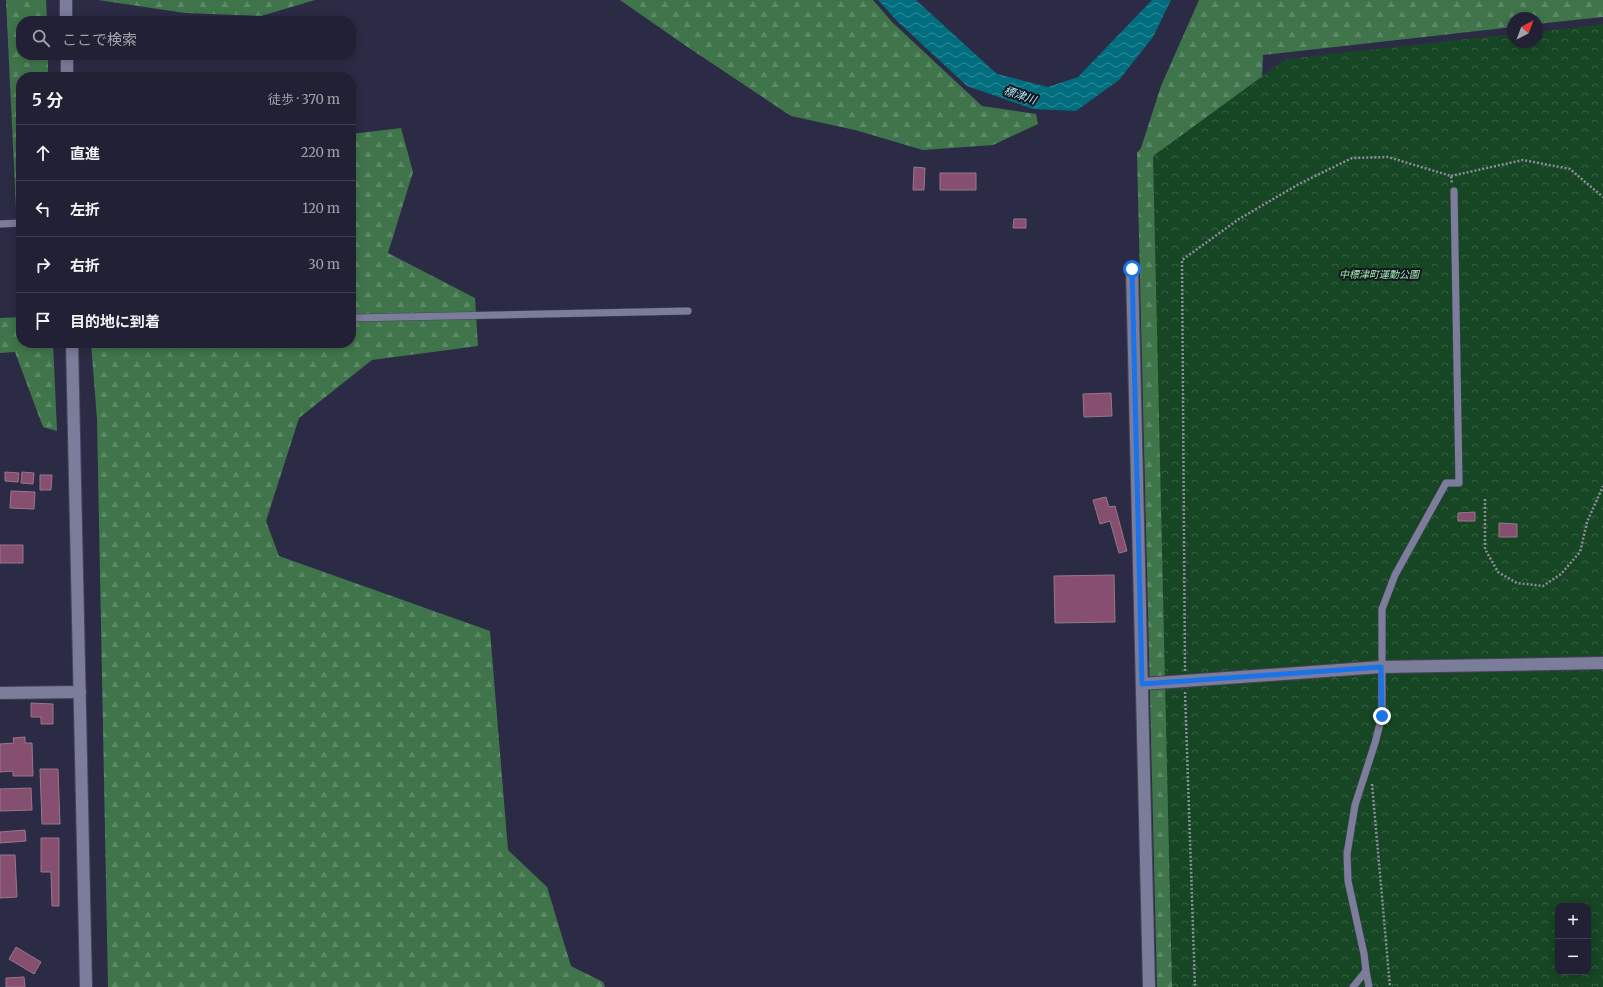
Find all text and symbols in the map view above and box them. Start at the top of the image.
north arrow [1507,12,1543,48]
search box [16,16,356,60]
icon: search [30,27,52,49]
text: ここで検索 [62,30,137,49]
water label: 標津川 [1002,83,1039,107]
text: 5 分 [32,89,63,111]
text: 徒歩 · 370 m [268,91,340,108]
icon: ahead [32,142,54,164]
text: 直進 [70,144,100,163]
text: 220 m [301,144,340,161]
icon: left [32,198,54,220]
text: 左折 [70,200,100,219]
text: 120 m [302,200,340,217]
icon: right [32,254,54,276]
text: 右折 [70,256,100,275]
text: 30 m [308,256,340,273]
route start [1123,260,1141,278]
park label: 中標津町運動公園 [1339,268,1421,281]
icon: arrive [32,310,54,332]
text: 目的地に到着 [70,312,160,331]
route end [1373,707,1391,725]
map controls [1555,903,1591,975]
button: + [1555,903,1591,939]
button: − [1555,939,1591,975]

